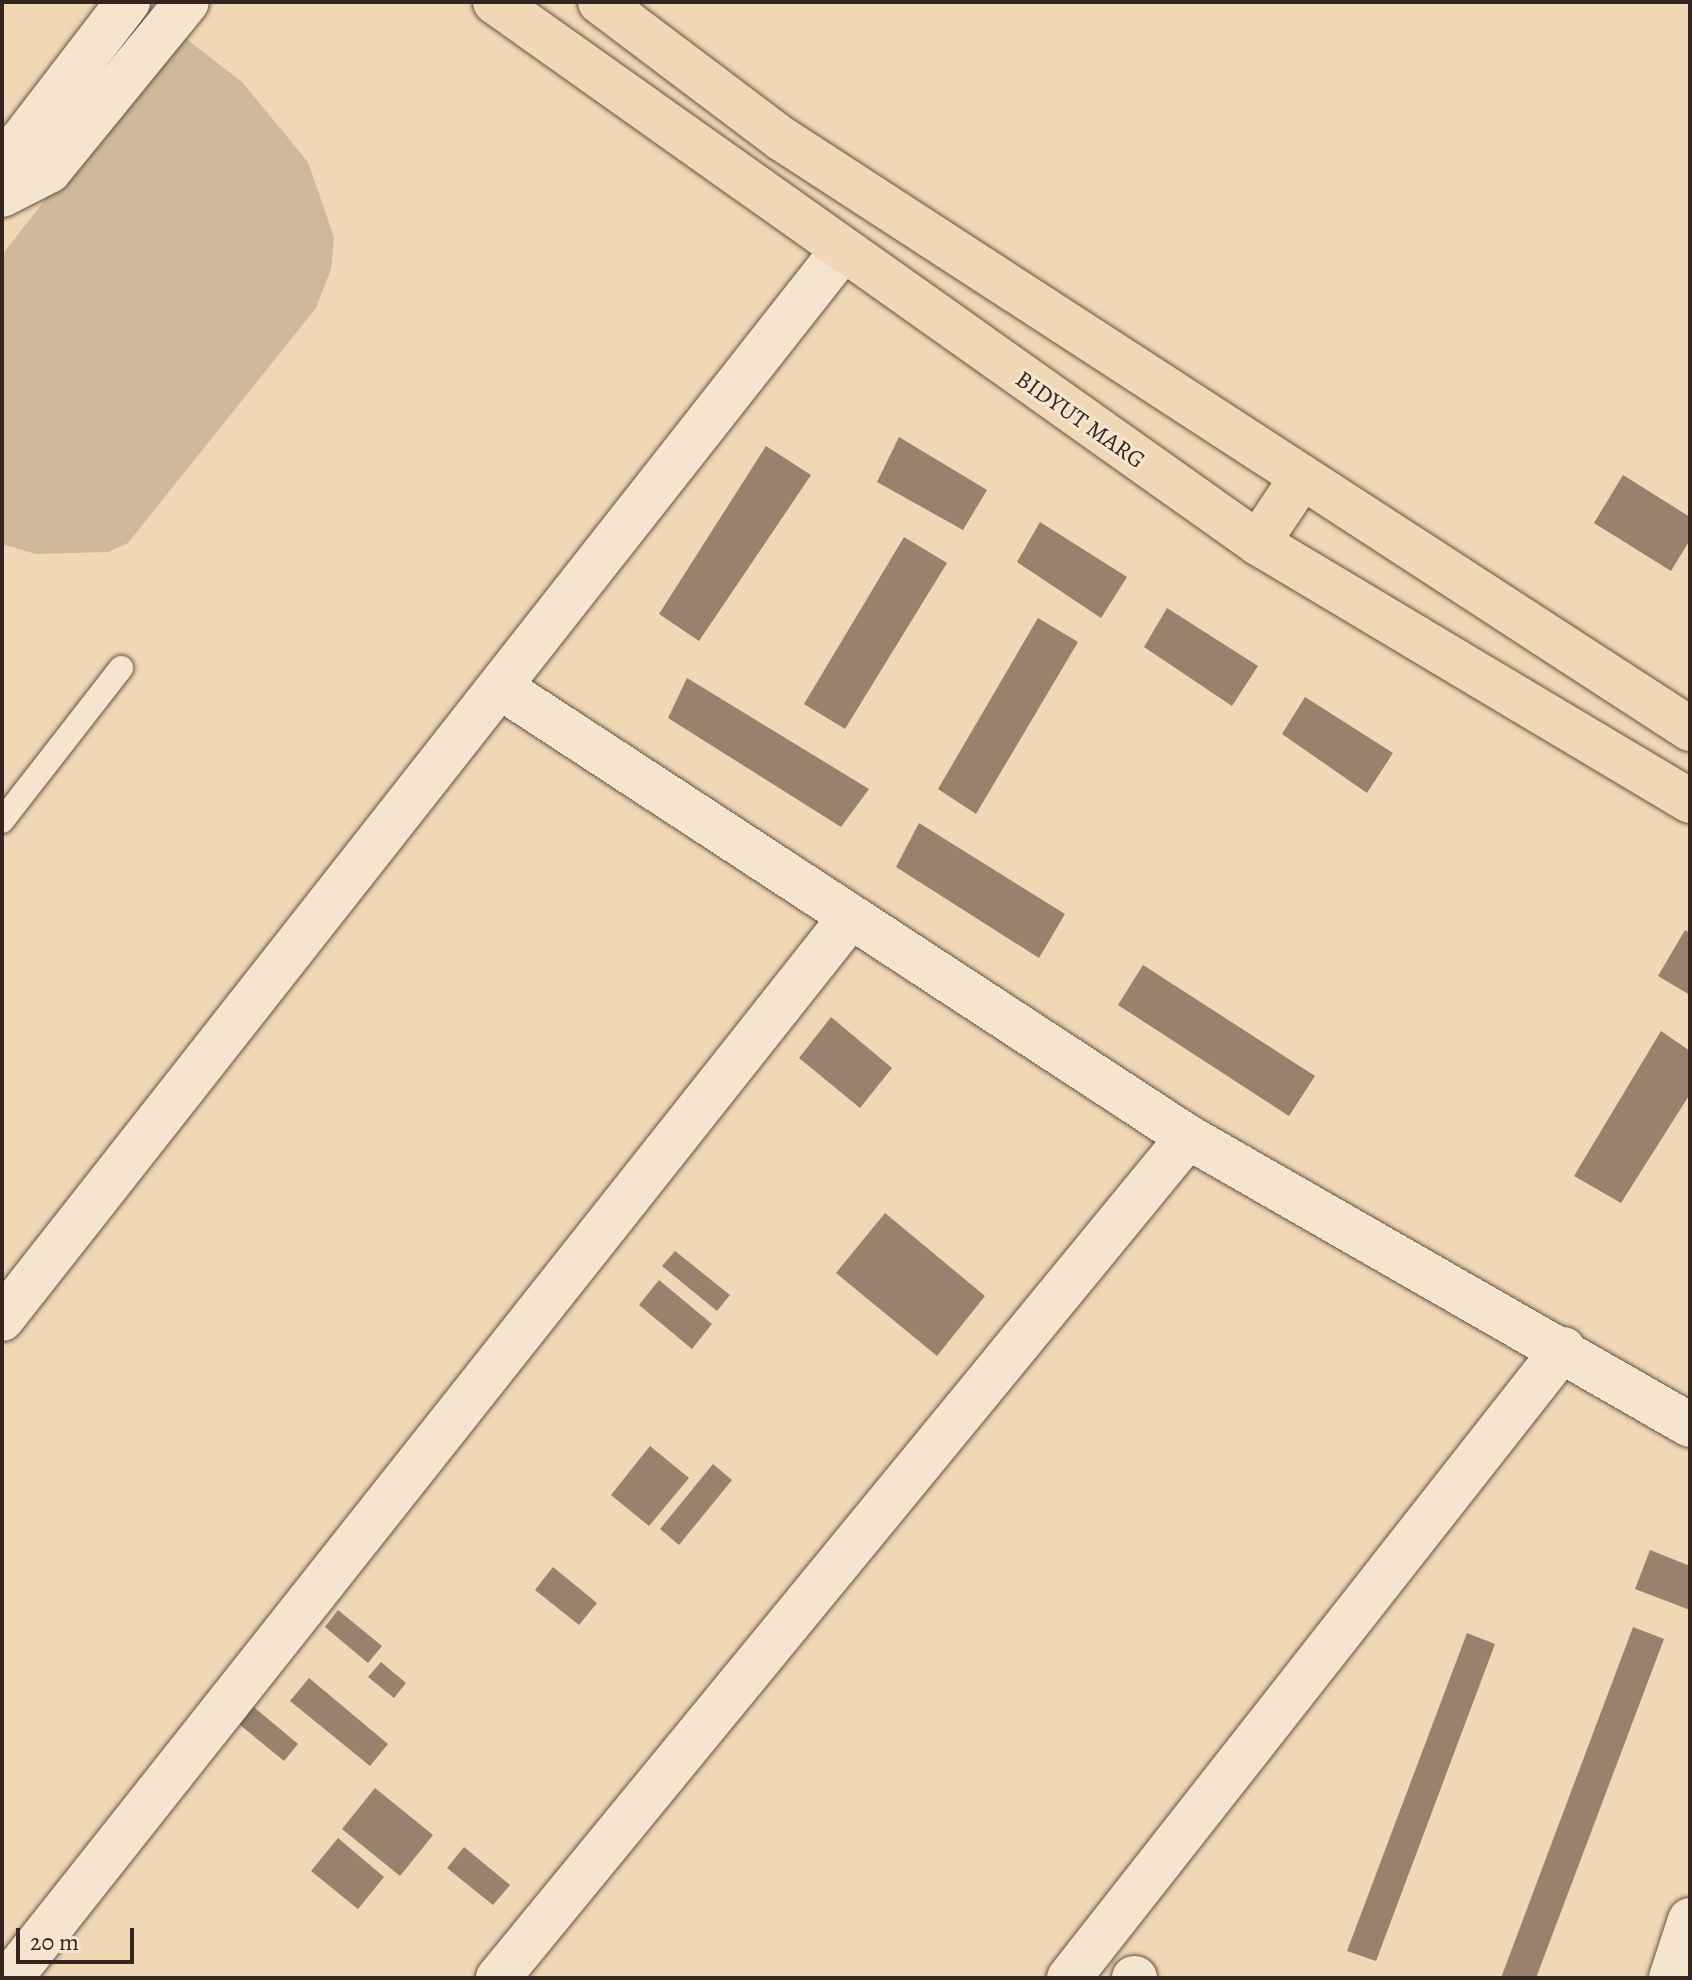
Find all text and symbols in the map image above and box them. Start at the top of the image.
street label: BIDYUT MARG [1010,365,1150,475]
scale bar [20,1912,138,1962]
text: 20 m [30,1926,79,1958]

